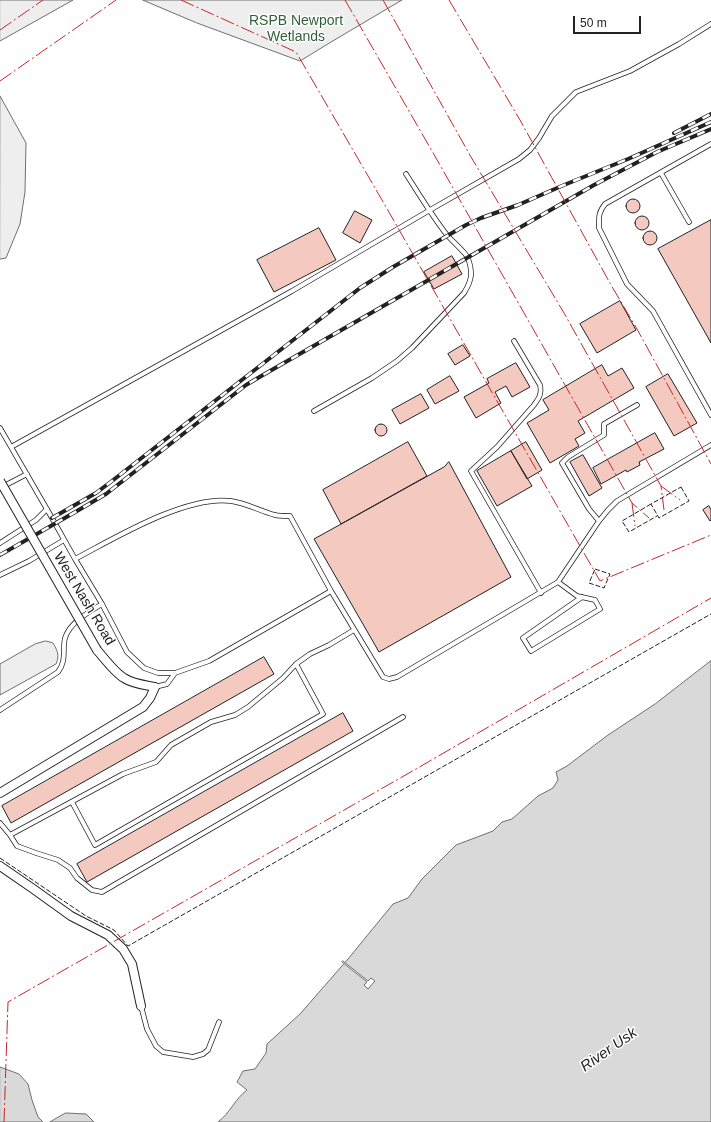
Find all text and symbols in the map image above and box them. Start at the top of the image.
scale bar [575,8,643,34]
park label: RSPB Newport Wetlands [249,13,343,46]
text: 50 m [580,16,607,30]
street label: West Nash Road [50,549,118,649]
water label: River Usk [577,1024,641,1076]

